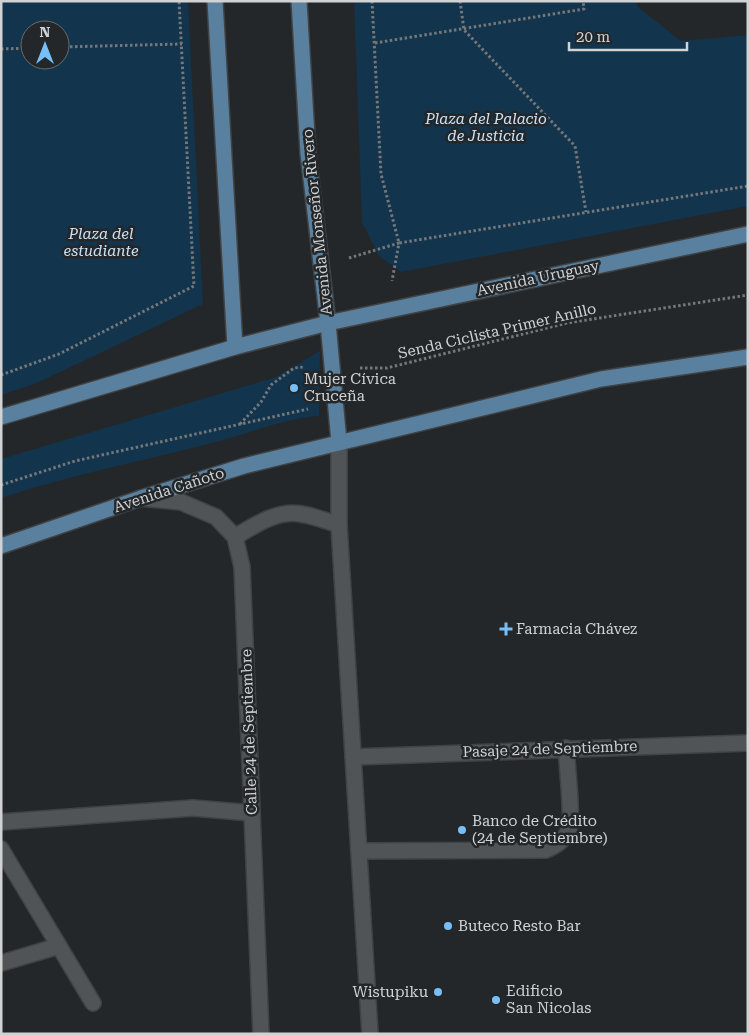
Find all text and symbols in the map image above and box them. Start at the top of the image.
north arrow [20,20,70,70]
scale bar [569,20,686,52]
text: N [40,24,51,40]
text: 20 m [576,28,611,46]
park label: Plaza del Palacio de Justicia [424,110,547,145]
street label: Avenida Monseñor Rivero [298,128,336,316]
park label: Plaza del estudiante [63,225,139,260]
street label: Avenida Uruguay [475,256,601,300]
street label: Senda Ciclista Primer Anillo [396,299,598,363]
place label: Mujer Cívica Cruceña [304,370,396,405]
marker: Mujer Cívica Cruceña [288,382,300,394]
street label: Avenida Cañoto [111,464,227,516]
place label: Farmacia Chávez [516,620,637,638]
marker: Farmacia Chávez [500,623,512,635]
street label: Calle 24 de Septiembre [237,649,261,815]
street label: Pasaje 24 de Septiembre [462,737,638,761]
place label: Banco de Crédito (24 de Septiembre) [472,812,608,847]
marker: Banco de Crédito (24 de Septiembre) [456,824,468,836]
place label: Buteco Resto Bar [458,917,581,935]
marker: Buteco Resto Bar [442,920,454,932]
place label: Edificio San Nicolas [506,982,591,1017]
place label: Wistupiku [353,983,429,1001]
marker: Wistupiku [432,986,444,998]
marker: Edificio San Nicolas [490,994,502,1006]

